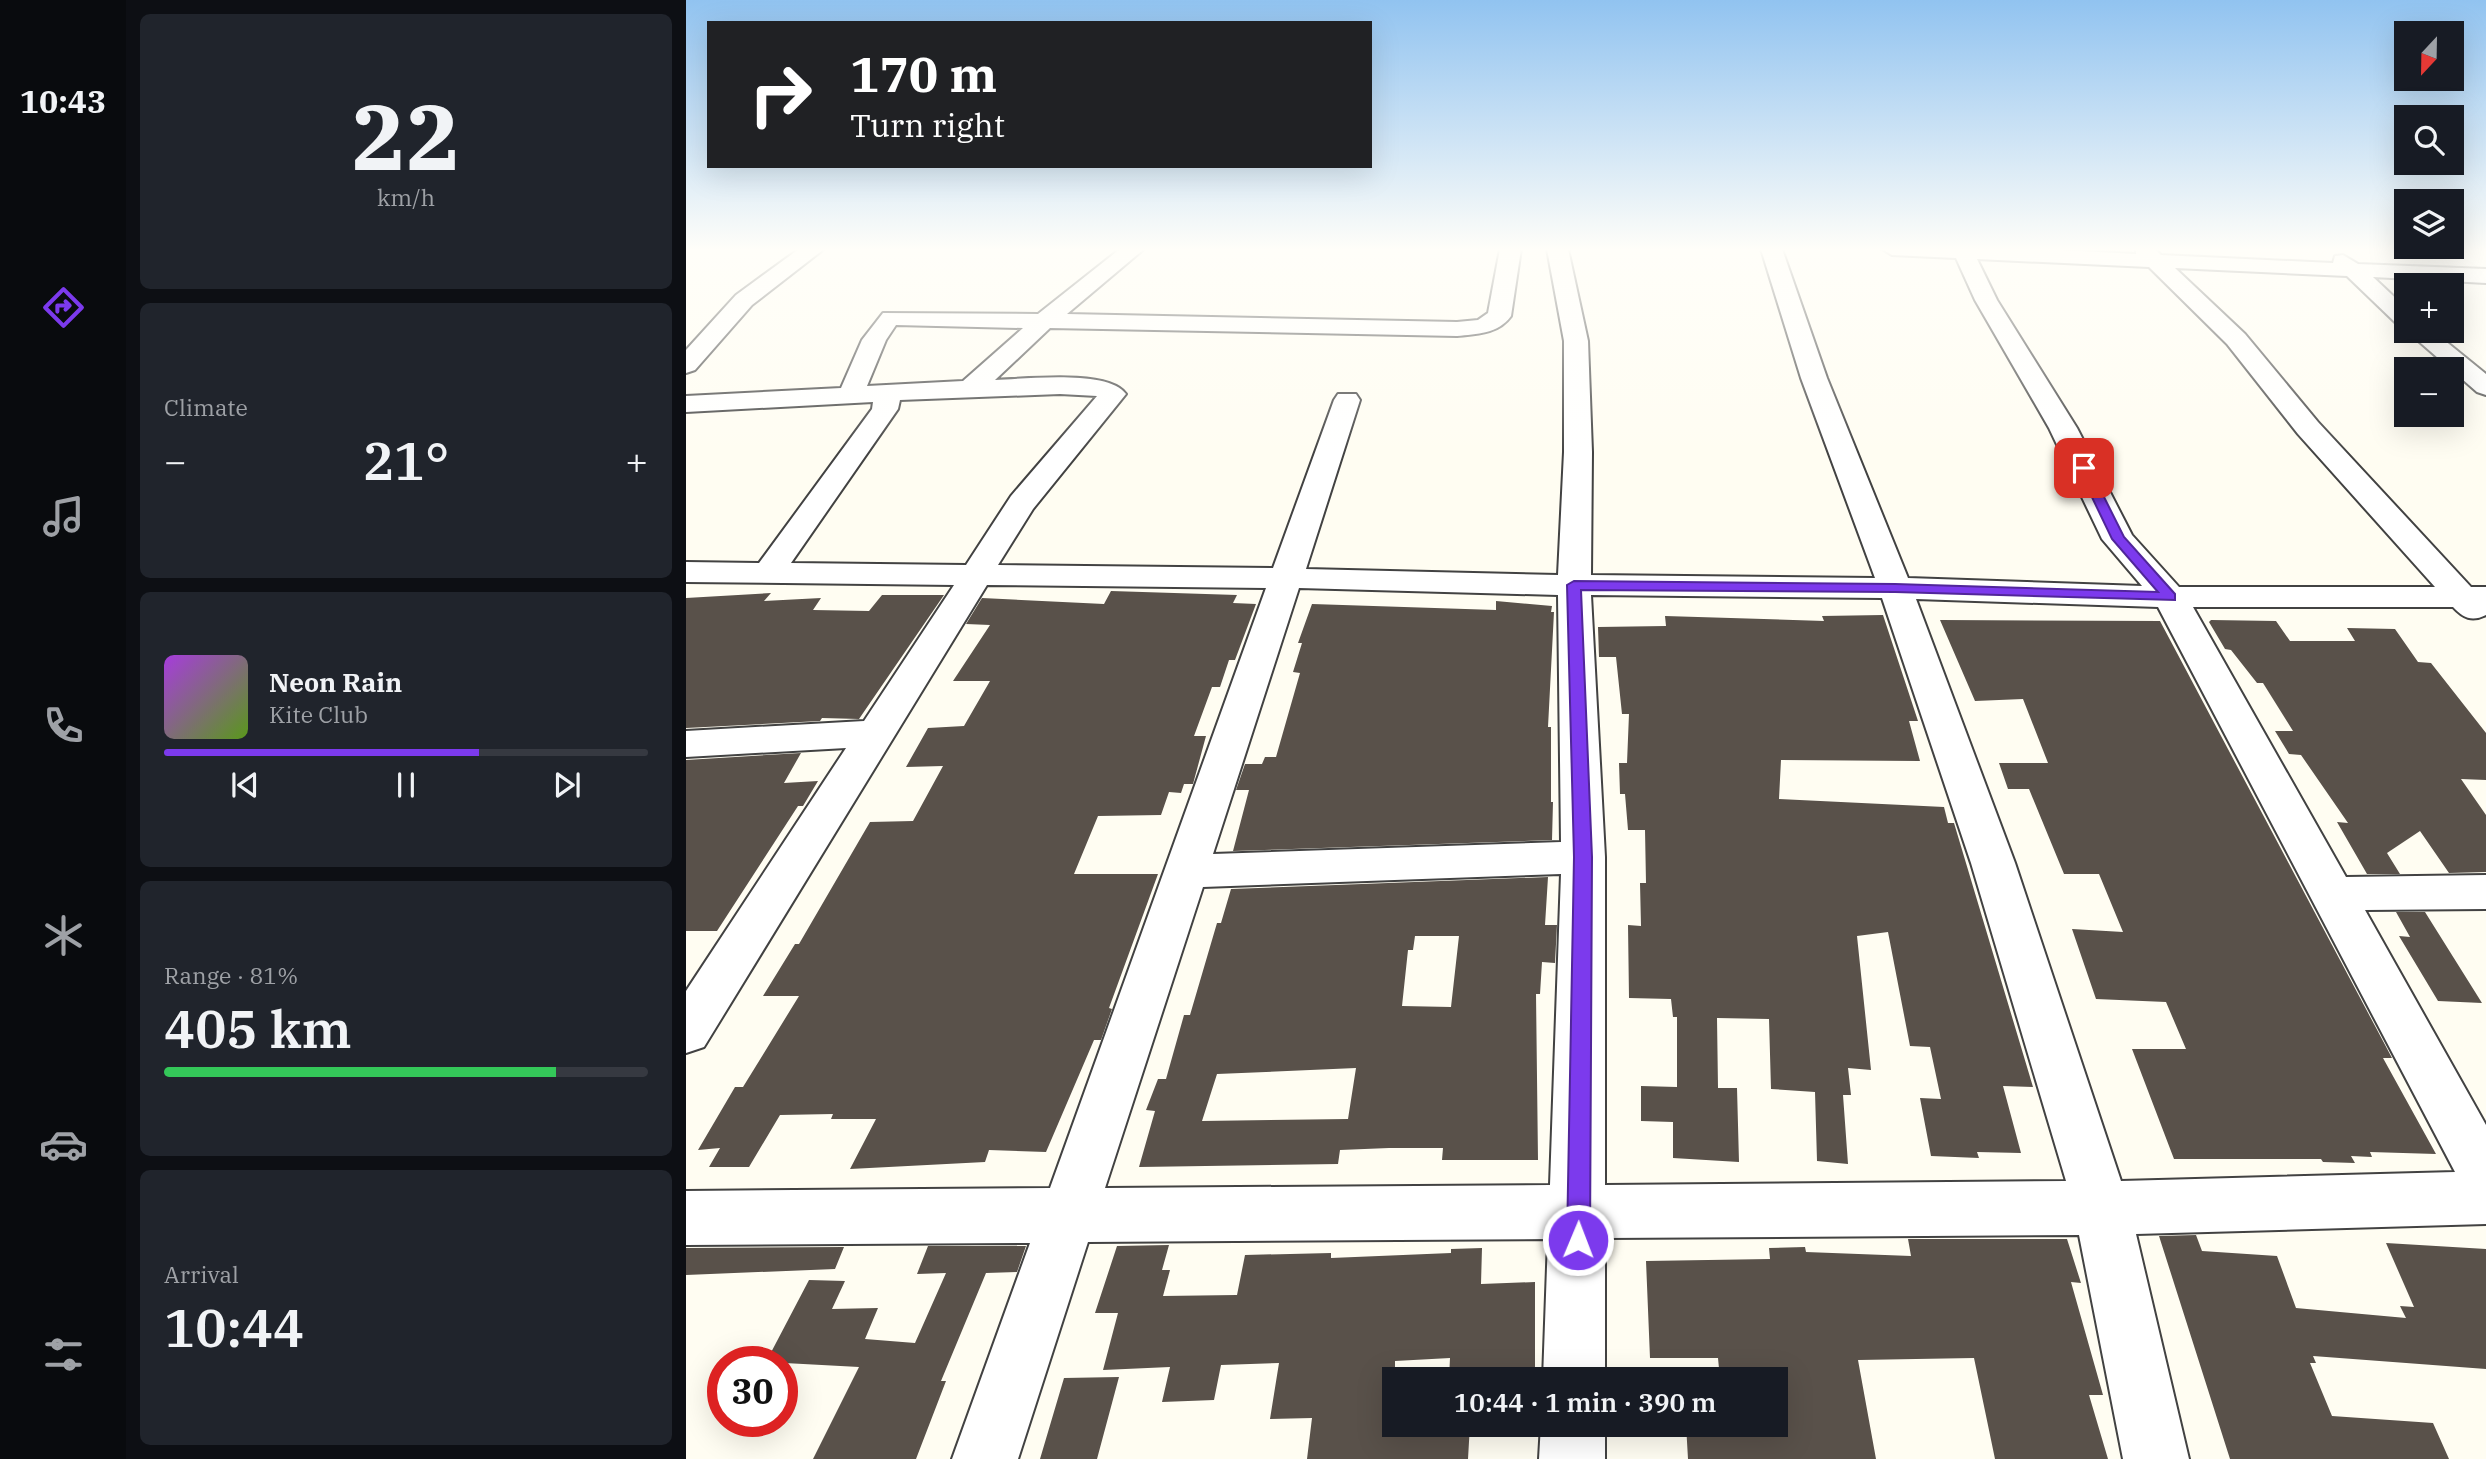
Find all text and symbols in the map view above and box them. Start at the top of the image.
north arrow [2394,21,2464,91]
map controls [2394,21,2464,427]
text: 170 m [850,42,997,105]
icon: right [735,49,826,140]
text: 22 [351,77,461,195]
text: 10:43 [20,80,106,122]
text: Turn right [850,104,1005,146]
button: search [2394,105,2464,175]
text: km/h [377,182,435,212]
button: layers [2394,189,2464,259]
button: + [2394,273,2464,343]
icon: directions [39,283,88,332]
button: − [2394,357,2464,427]
text: Climate [164,392,248,422]
text: 21° [363,427,449,494]
text: − [164,436,187,485]
text: + [625,436,648,485]
pin [2054,438,2114,498]
icon: arrive [2065,449,2103,487]
icon: music [39,492,88,541]
text: Neon Rain [269,665,402,699]
text: Kite Club [269,699,368,729]
icon: phone [39,701,88,750]
icon: previous [226,766,264,804]
icon: pause [387,766,425,804]
icon: next [548,766,586,804]
icon: climate [39,911,88,960]
text: Range · 81% [164,960,298,990]
text: 405 km [164,995,352,1062]
icon: car [39,1120,88,1169]
position arrow [1541,1203,1615,1277]
text: Arrival [164,1259,239,1289]
text: 10:44 [164,1294,304,1361]
icon: filters [39,1330,88,1379]
speed limit sign: 30 [707,1346,798,1437]
text: 10:44 · 1 min · 390 m [1454,1385,1716,1419]

